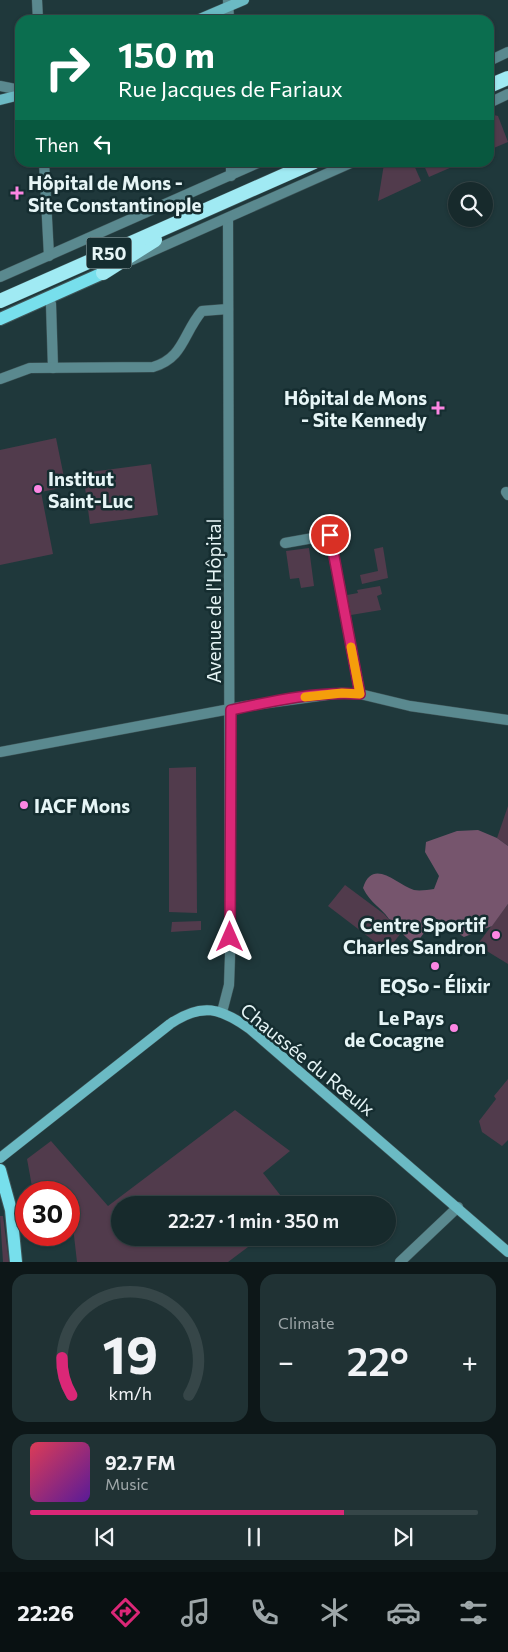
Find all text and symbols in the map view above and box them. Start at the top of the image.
text: 150 m [118,32,215,75]
icon: right [35,35,100,100]
text: Rue Jacques de Fariaux [118,75,343,102]
icon: left [89,130,117,158]
text: Then [35,133,79,156]
place label: Hôpital de Mons - Site Constantinople [28,171,201,216]
map controls [448,182,493,227]
button: search [448,182,493,227]
marker: Hôpital de Mons - Site Constantinople [10,186,24,200]
road number: R50 [86,238,132,268]
place label: Hôpital de Mons - Site Kennedy [284,386,428,431]
marker: Hôpital de Mons - Site Kennedy [431,401,445,415]
place label: Institut Saint-Luc [48,467,133,512]
marker: Institut Saint-Luc [32,483,44,495]
pin [309,514,351,556]
street label: Avenue de l'Hôpital [202,519,225,683]
icon: arrive [316,521,344,549]
place label: IACF Mons [34,794,130,817]
marker: IACF Mons [18,799,30,811]
position arrow [203,910,255,962]
place label: Centre Sportif Charles Sandron [343,913,486,958]
marker: Centre Sportif Charles Sandron [490,929,502,941]
marker: EQSo - Élixir [429,960,441,972]
place label: EQSo - Élixir [380,974,490,997]
street label: Chaussée du Rœulx [236,998,380,1120]
place label: Le Pays de Cocagne [344,1006,444,1051]
marker: Le Pays de Cocagne [448,1022,460,1034]
speed limit sign: 30 [15,1181,80,1246]
text: 22:27 · 1 min · 350 m [168,1209,339,1232]
text: Climate [278,1313,334,1332]
text: 19 [102,1321,158,1385]
text: 22° [347,1337,409,1384]
text: − [278,1344,294,1378]
text: + [462,1344,478,1378]
text: km/h [108,1382,152,1404]
text: 92.7 FM [105,1451,176,1474]
text: Music [105,1474,149,1493]
icon: previous [91,1523,119,1551]
icon: pause [240,1523,268,1551]
icon: next [389,1523,417,1551]
icon: directions [108,1595,143,1630]
icon: music [178,1595,213,1630]
icon: phone [247,1595,282,1630]
icon: climate [317,1595,352,1630]
icon: car [386,1595,421,1630]
icon: filters [456,1595,491,1630]
text: 22:26 [17,1599,74,1626]

